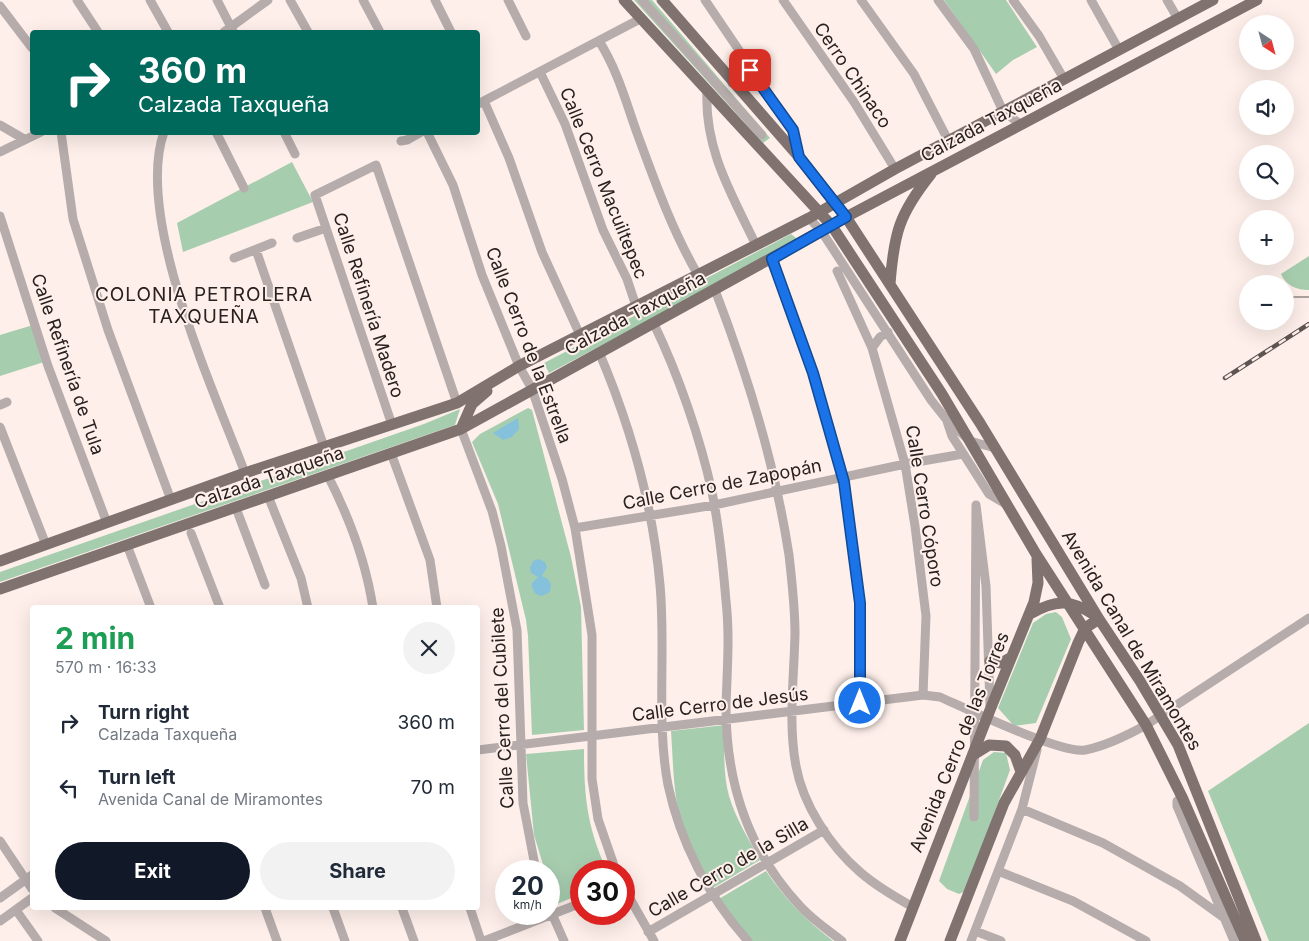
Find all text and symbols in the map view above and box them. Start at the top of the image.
north arrow [1239,15,1294,70]
map controls [1239,15,1294,330]
street label: Cerro Chinaco [810,18,896,132]
text: 360 m [138,49,247,91]
pin [729,49,771,91]
icon: right [55,50,120,115]
icon: arrive [736,56,764,84]
street label: Calzada Taxqueña [917,74,1065,166]
button: sound [1239,80,1294,135]
street label: Calle Cerro Macuiltepec [556,84,652,282]
text: Calzada Taxqueña [138,91,329,117]
button: search [1239,145,1294,200]
street label: Calle Refinería Madero [329,210,409,400]
button: + [1239,210,1294,265]
street label: Calle Cerro de la Estrella [482,244,576,446]
street label: Calzada Taxqueña [561,267,709,359]
street label: Calle Refinería de Tula [27,271,109,457]
button: − [1239,275,1294,330]
district label: COLONIA PETROLERA TAXQUEÑA [95,283,313,328]
street label: Calle Cerro Cóporo [902,424,948,588]
street label: Calzada Taxqueña [192,442,346,512]
street label: Calle Cerro de Zapopán [621,454,823,514]
street label: Avenida Canal de Miramontes [1058,526,1206,754]
street label: Calle Cerro del Cubilete [486,607,518,809]
text: 2 min [55,620,135,656]
button: close [403,622,455,674]
street label: Avenida Cerro de las Torres [905,629,1013,855]
text: 570 m · 16:33 [55,657,157,677]
position arrow [833,676,885,728]
street label: Calle Cerro de Jesús [631,683,809,725]
text: Turn right [98,701,189,724]
icon: right [55,709,83,737]
text: 360 m [398,711,455,734]
text: Calzada Taxqueña [98,724,237,744]
text: Turn left [98,766,176,789]
icon: left [55,774,83,802]
text: 70 m [411,776,455,799]
text: Avenida Canal de Miramontes [98,789,323,809]
street label: Calle Cerro de la Silla [644,813,812,921]
button: Exit [55,842,250,900]
button: Share [260,842,455,900]
speed limit sign: 30 [570,860,635,925]
text: 20 [511,871,544,901]
text: km/h [513,897,542,912]

